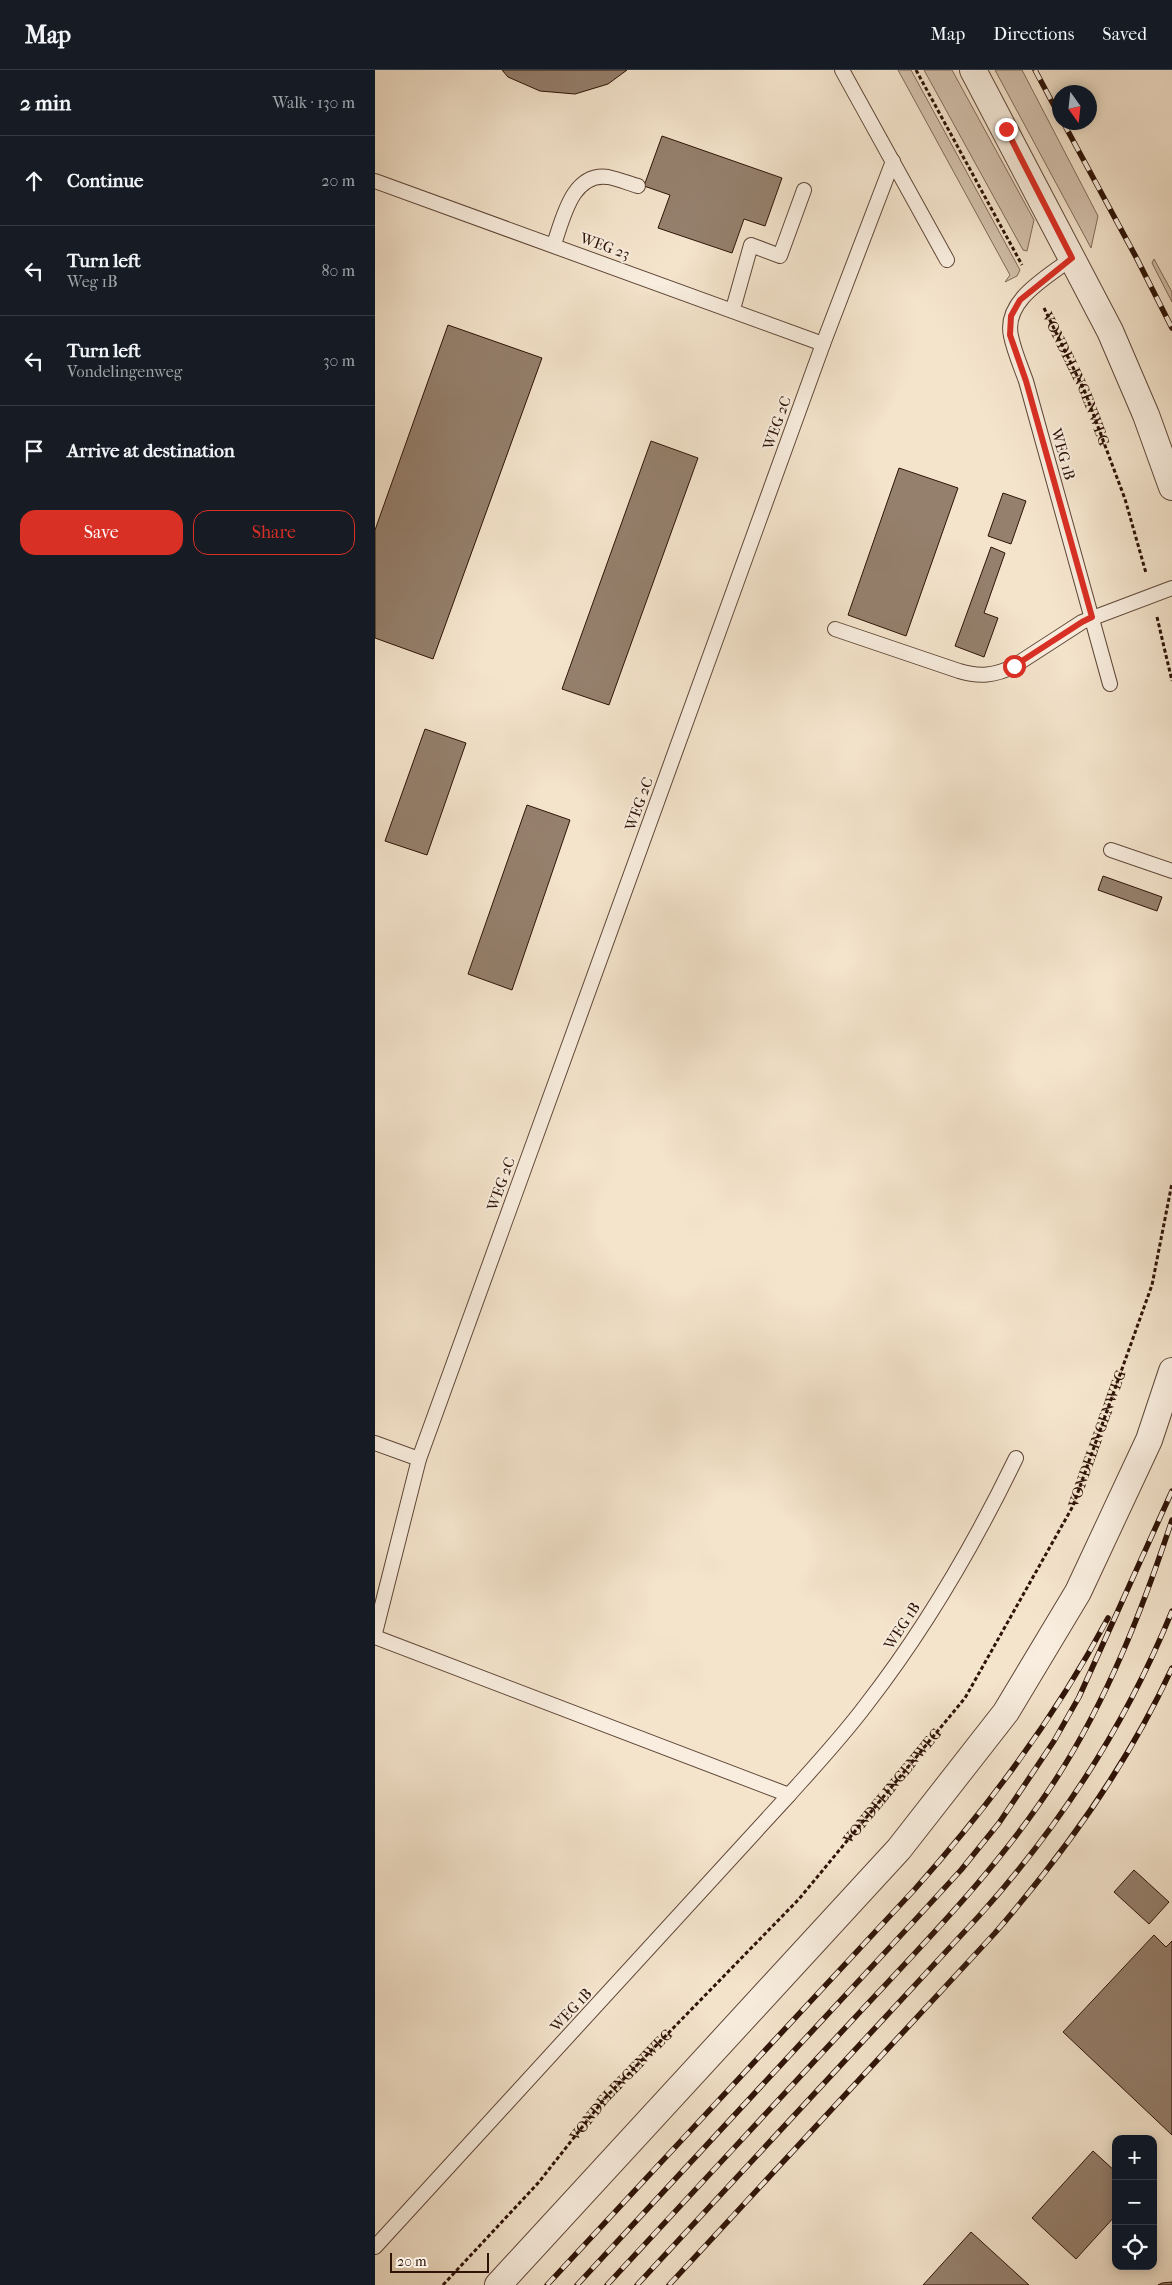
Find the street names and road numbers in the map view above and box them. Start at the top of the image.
street label: WEG 23 [577,228,632,263]
street label: VONDELINGENWEG [1038,308,1113,449]
street label: WEG 2C [759,394,795,453]
street label: WEG 1B [1047,425,1079,482]
street label: WEG 2C [621,775,657,834]
street label: WEG 2C [483,1155,519,1214]
street label: VONDELINGENWEG [1064,1367,1130,1511]
street label: WEG 1B [880,1599,924,1654]
street label: VONDELINGENWEG [839,1724,946,1848]
street label: WEG 1B [546,1985,596,2036]
street label: VONDELINGENWEG [565,2025,676,2145]

